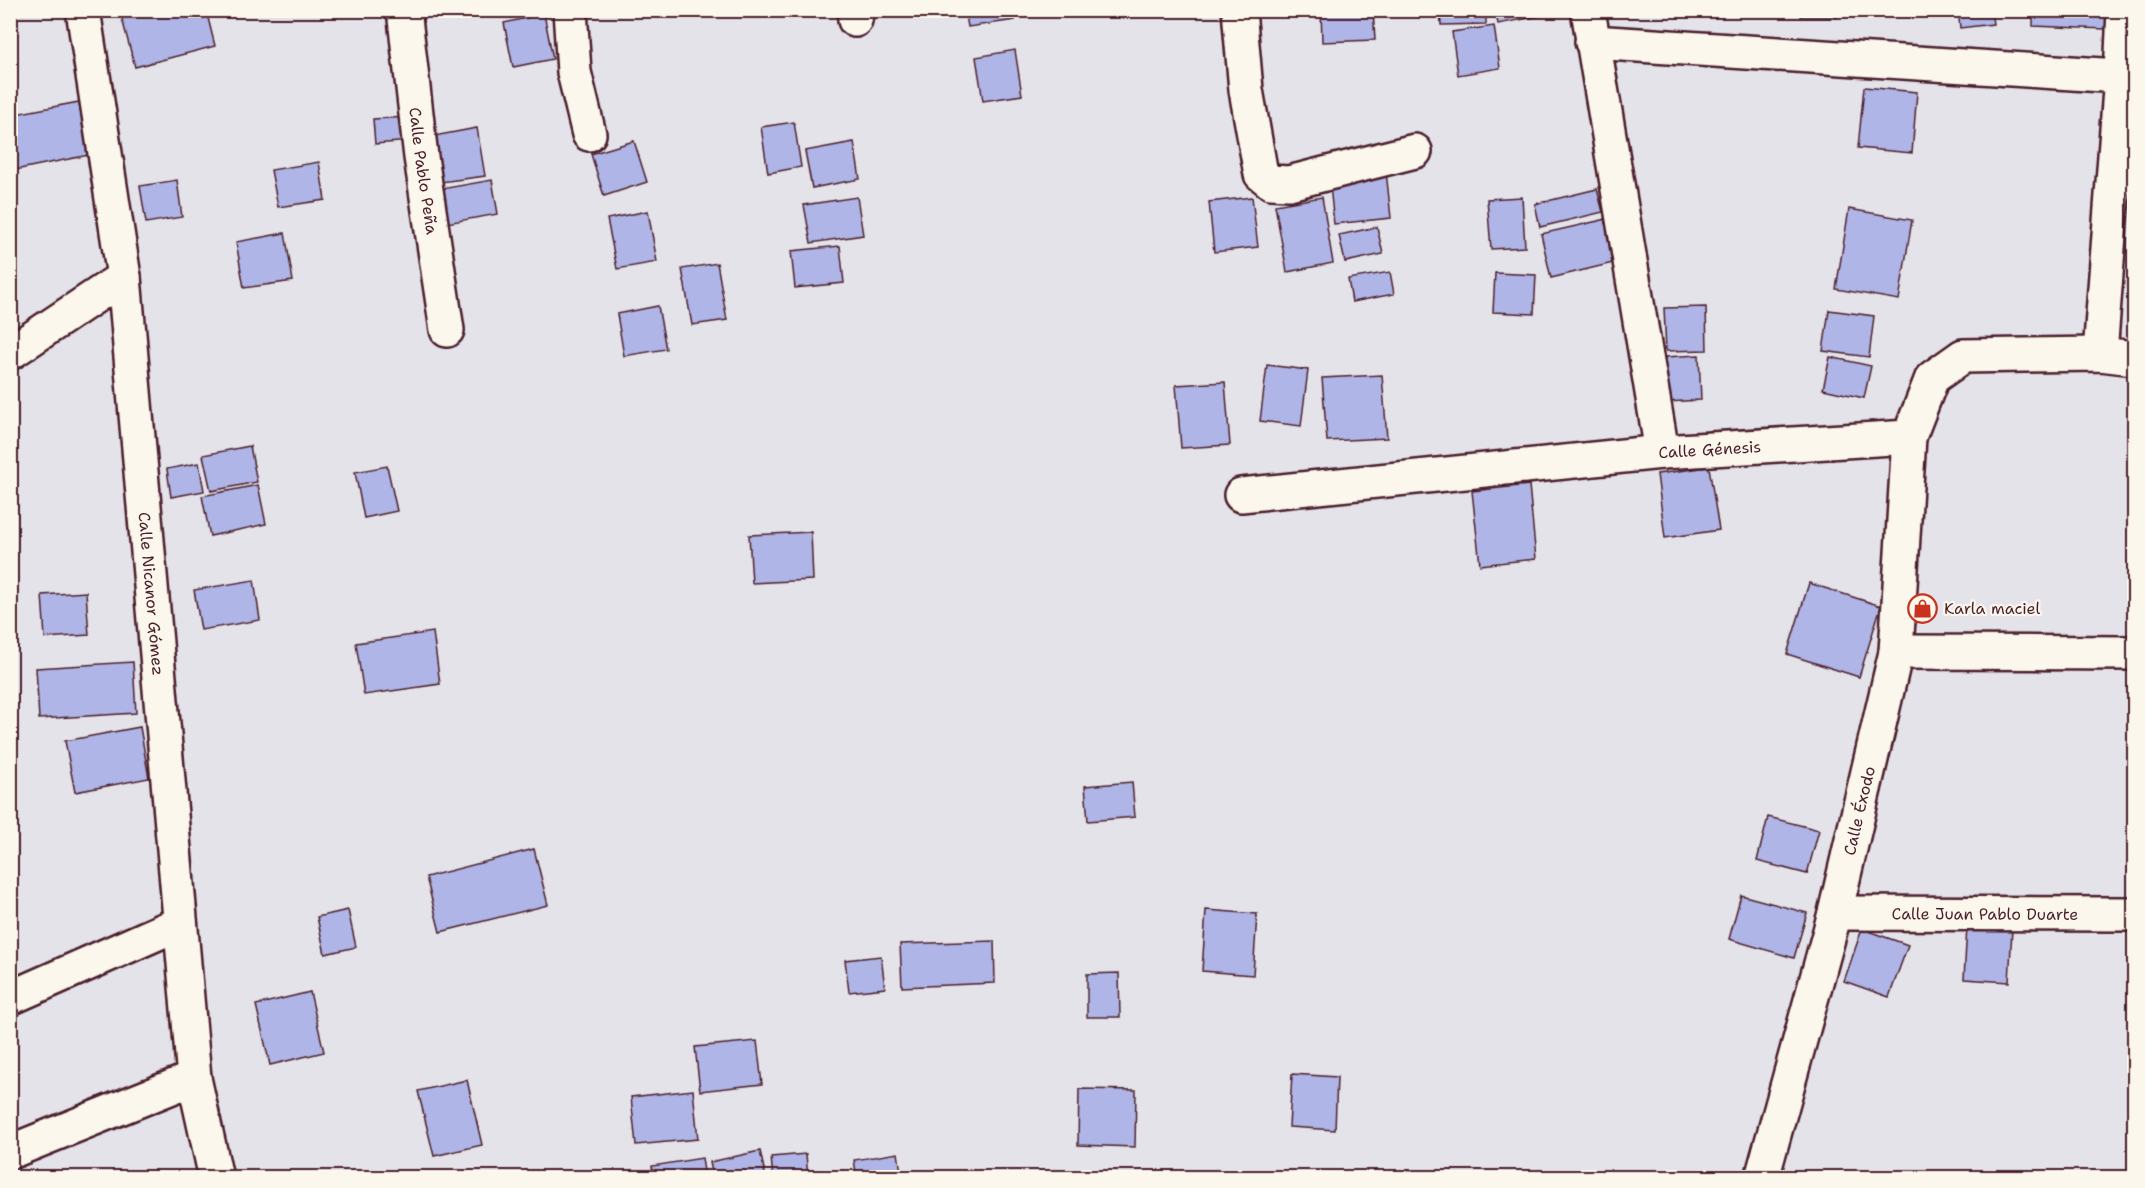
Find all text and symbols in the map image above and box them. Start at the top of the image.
street label: Calle Pablo Peña [404,106,443,236]
street label: Calle Génesis [1658,436,1762,463]
street label: Calle Nicanor Gómez [134,511,169,676]
shop icon: Karla maciel [1907,592,1939,624]
place label: Karla maciel [1944,598,2040,619]
street label: Calle Éxodo [1839,764,1880,857]
street label: Calle Juan Pablo Duarte [1892,903,2078,925]

